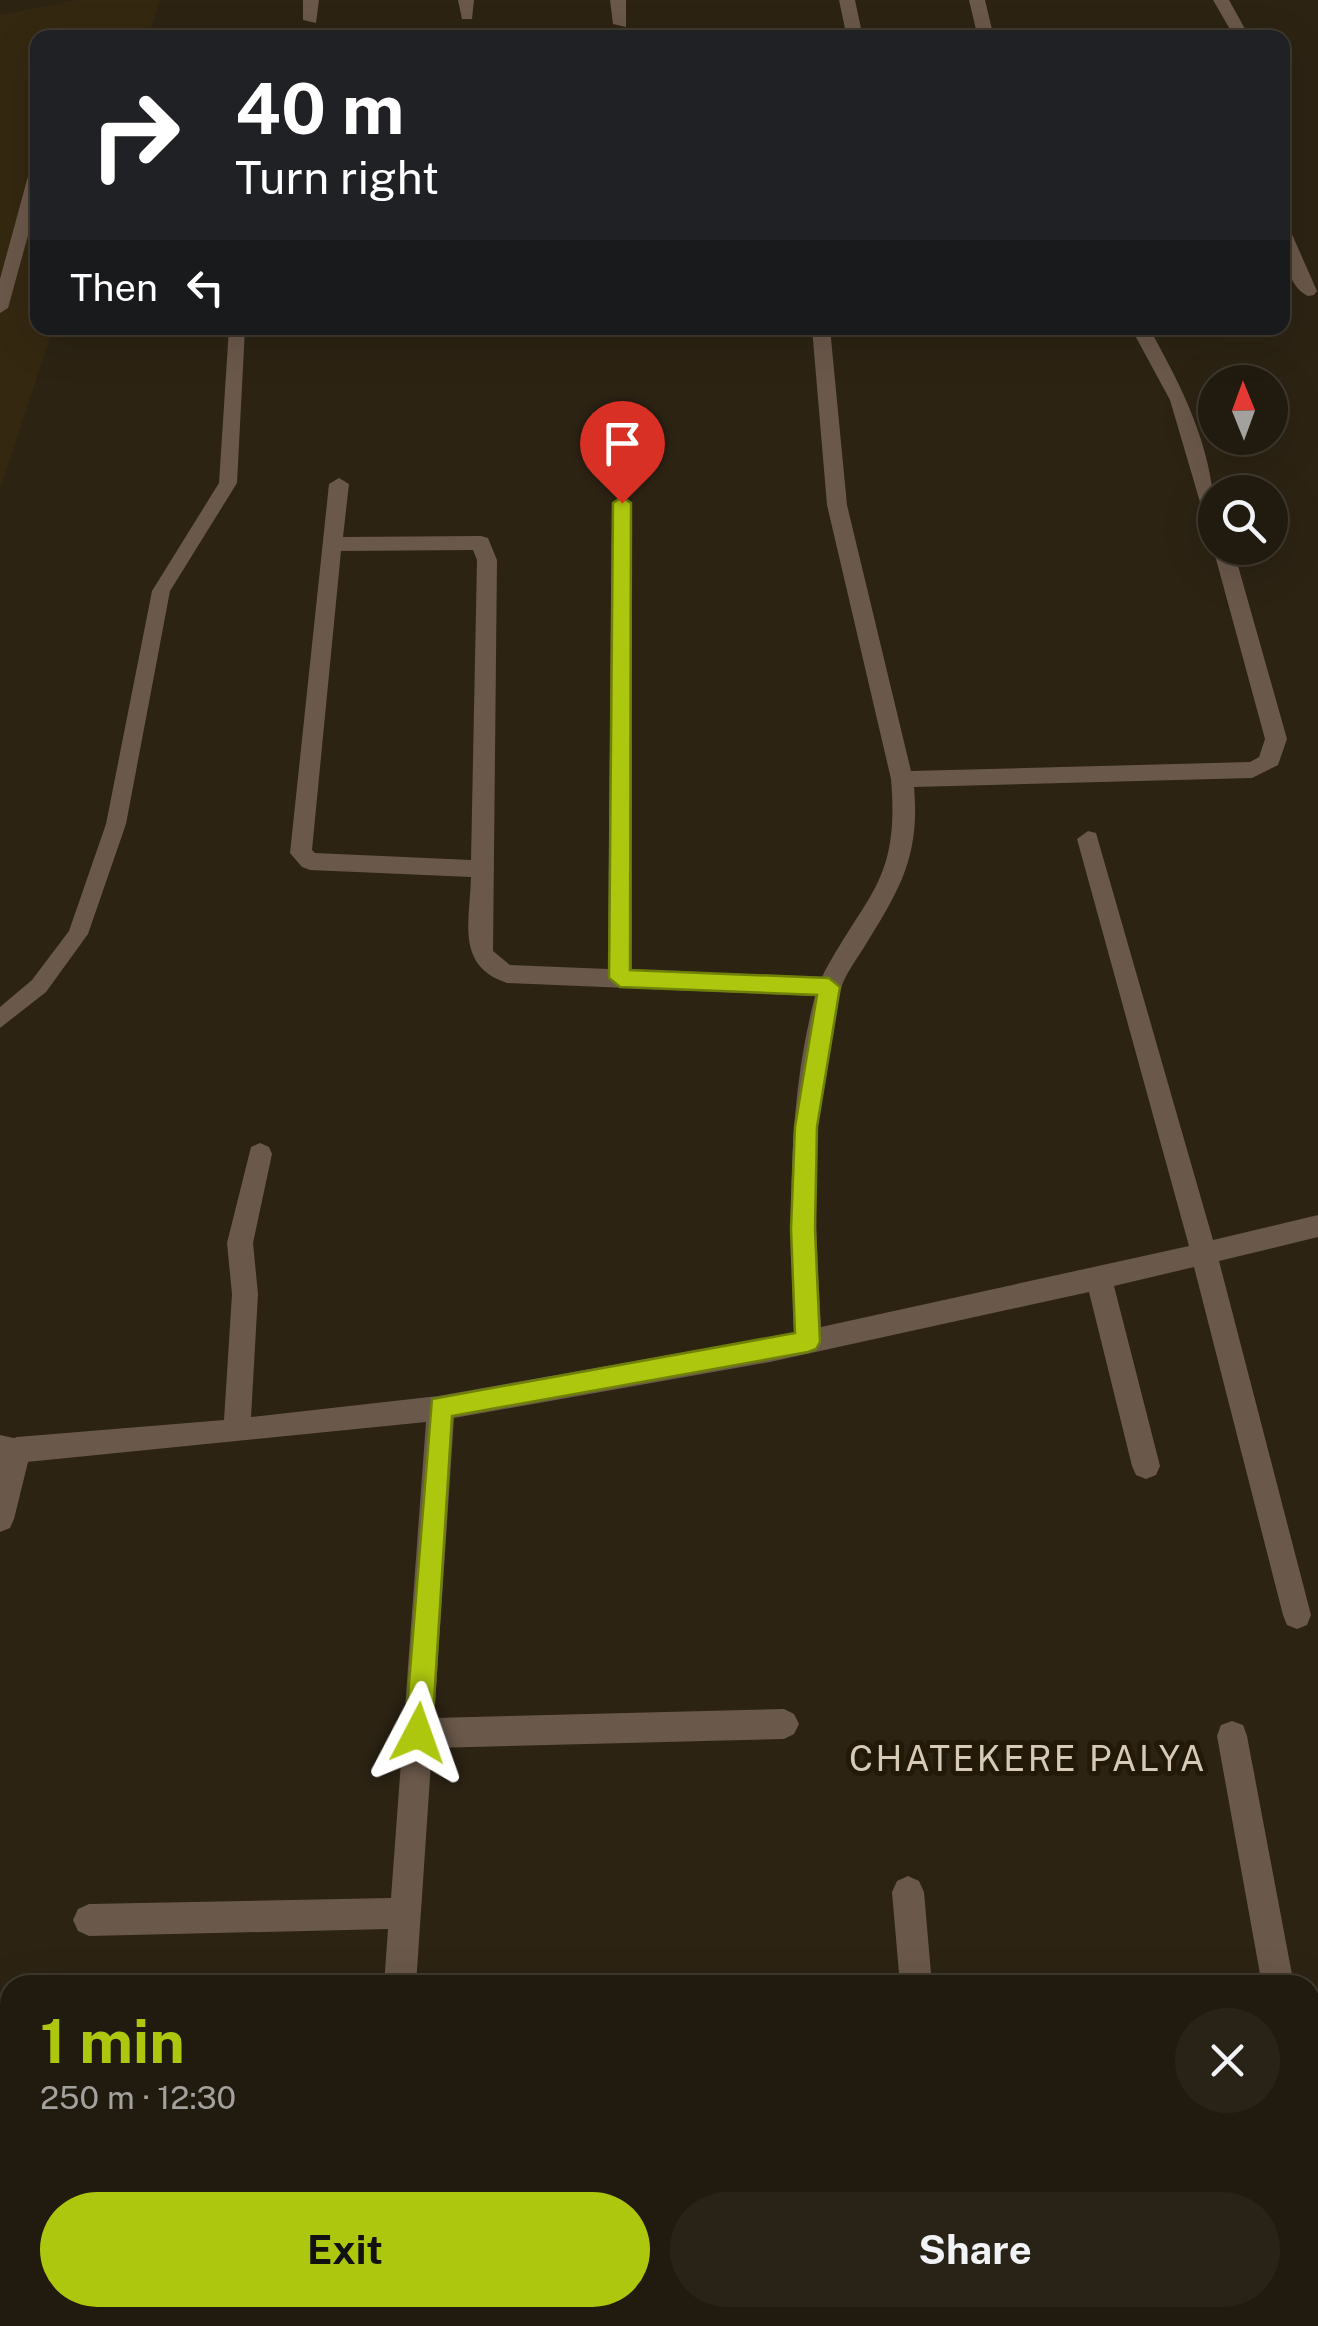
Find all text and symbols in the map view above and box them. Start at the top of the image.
text: 40 m [235,67,405,150]
icon: right [70,70,200,200]
text: Turn right [235,151,439,204]
icon: left [178,260,233,315]
text: Then [70,265,158,310]
north arrow [1198,365,1288,455]
map controls [1198,365,1288,565]
pin [580,401,665,504]
icon: arrive [595,416,650,471]
button: search [1198,475,1288,565]
position arrow [366,1681,470,1785]
district label: CHATEKERE PALYA [849,1738,1207,1779]
text: 1 min [40,2006,185,2077]
button: close [1175,2008,1280,2113]
text: 250 m · 12:30 [40,2079,236,2116]
button: Exit [40,2192,650,2307]
button: Share [670,2192,1280,2307]

